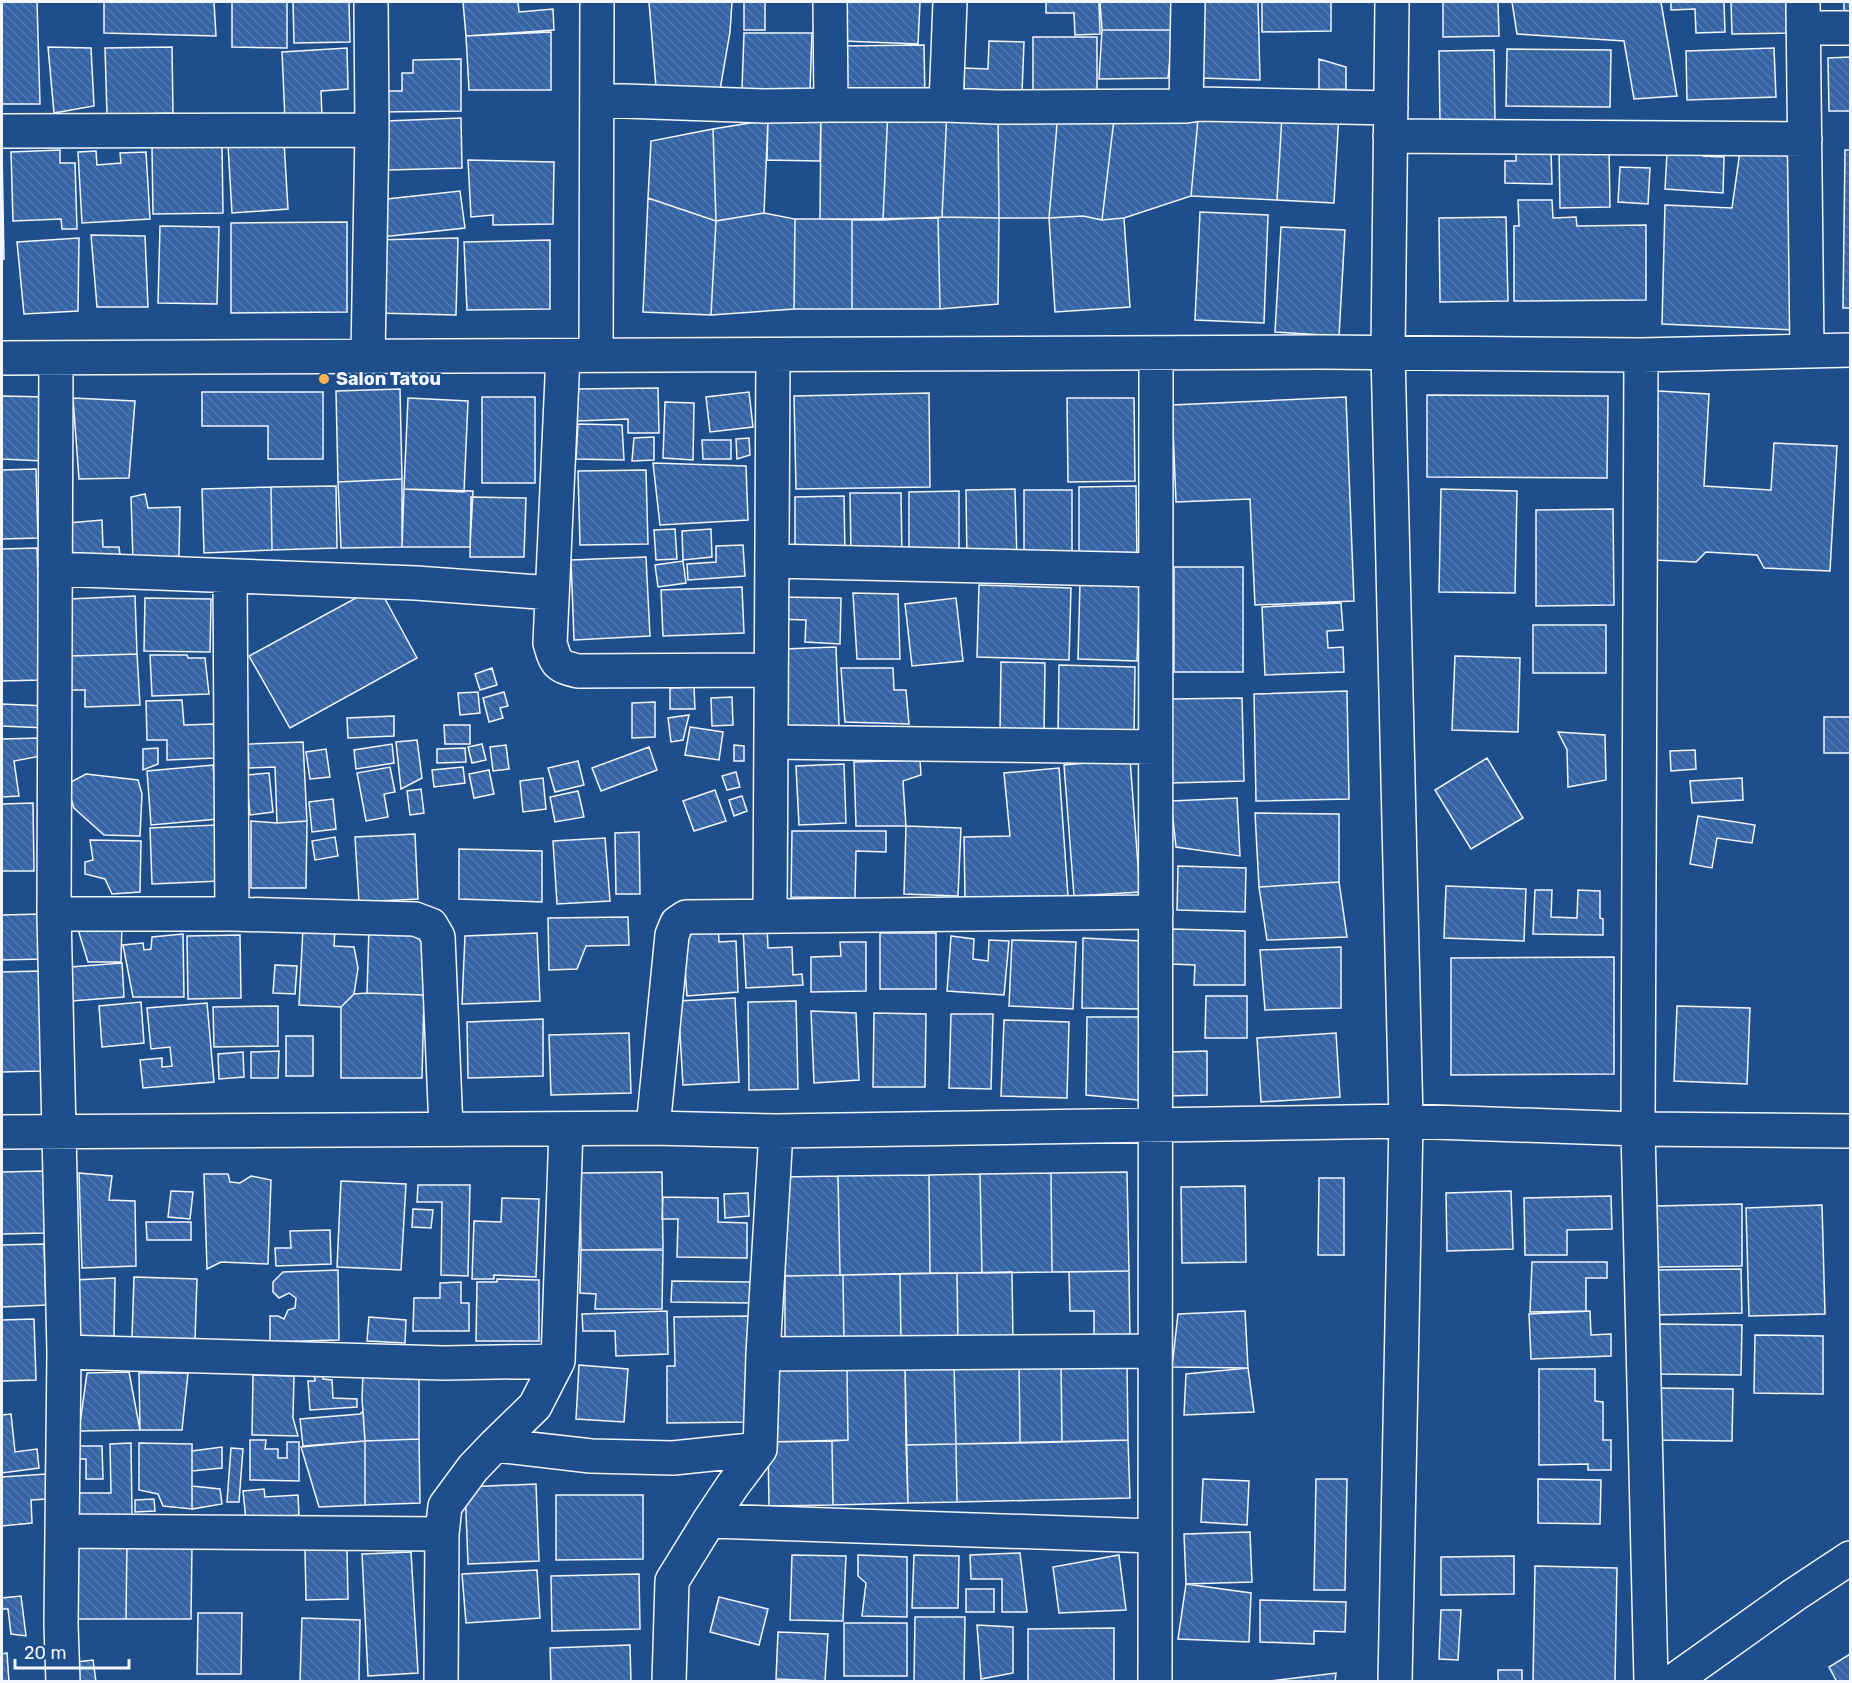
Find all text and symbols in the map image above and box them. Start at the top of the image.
place label: Salon Tatou [336,368,441,390]
marker: Salon Tatou [317,372,331,386]
scale bar [15,1632,129,1670]
text: 20 m [24,1642,66,1664]

